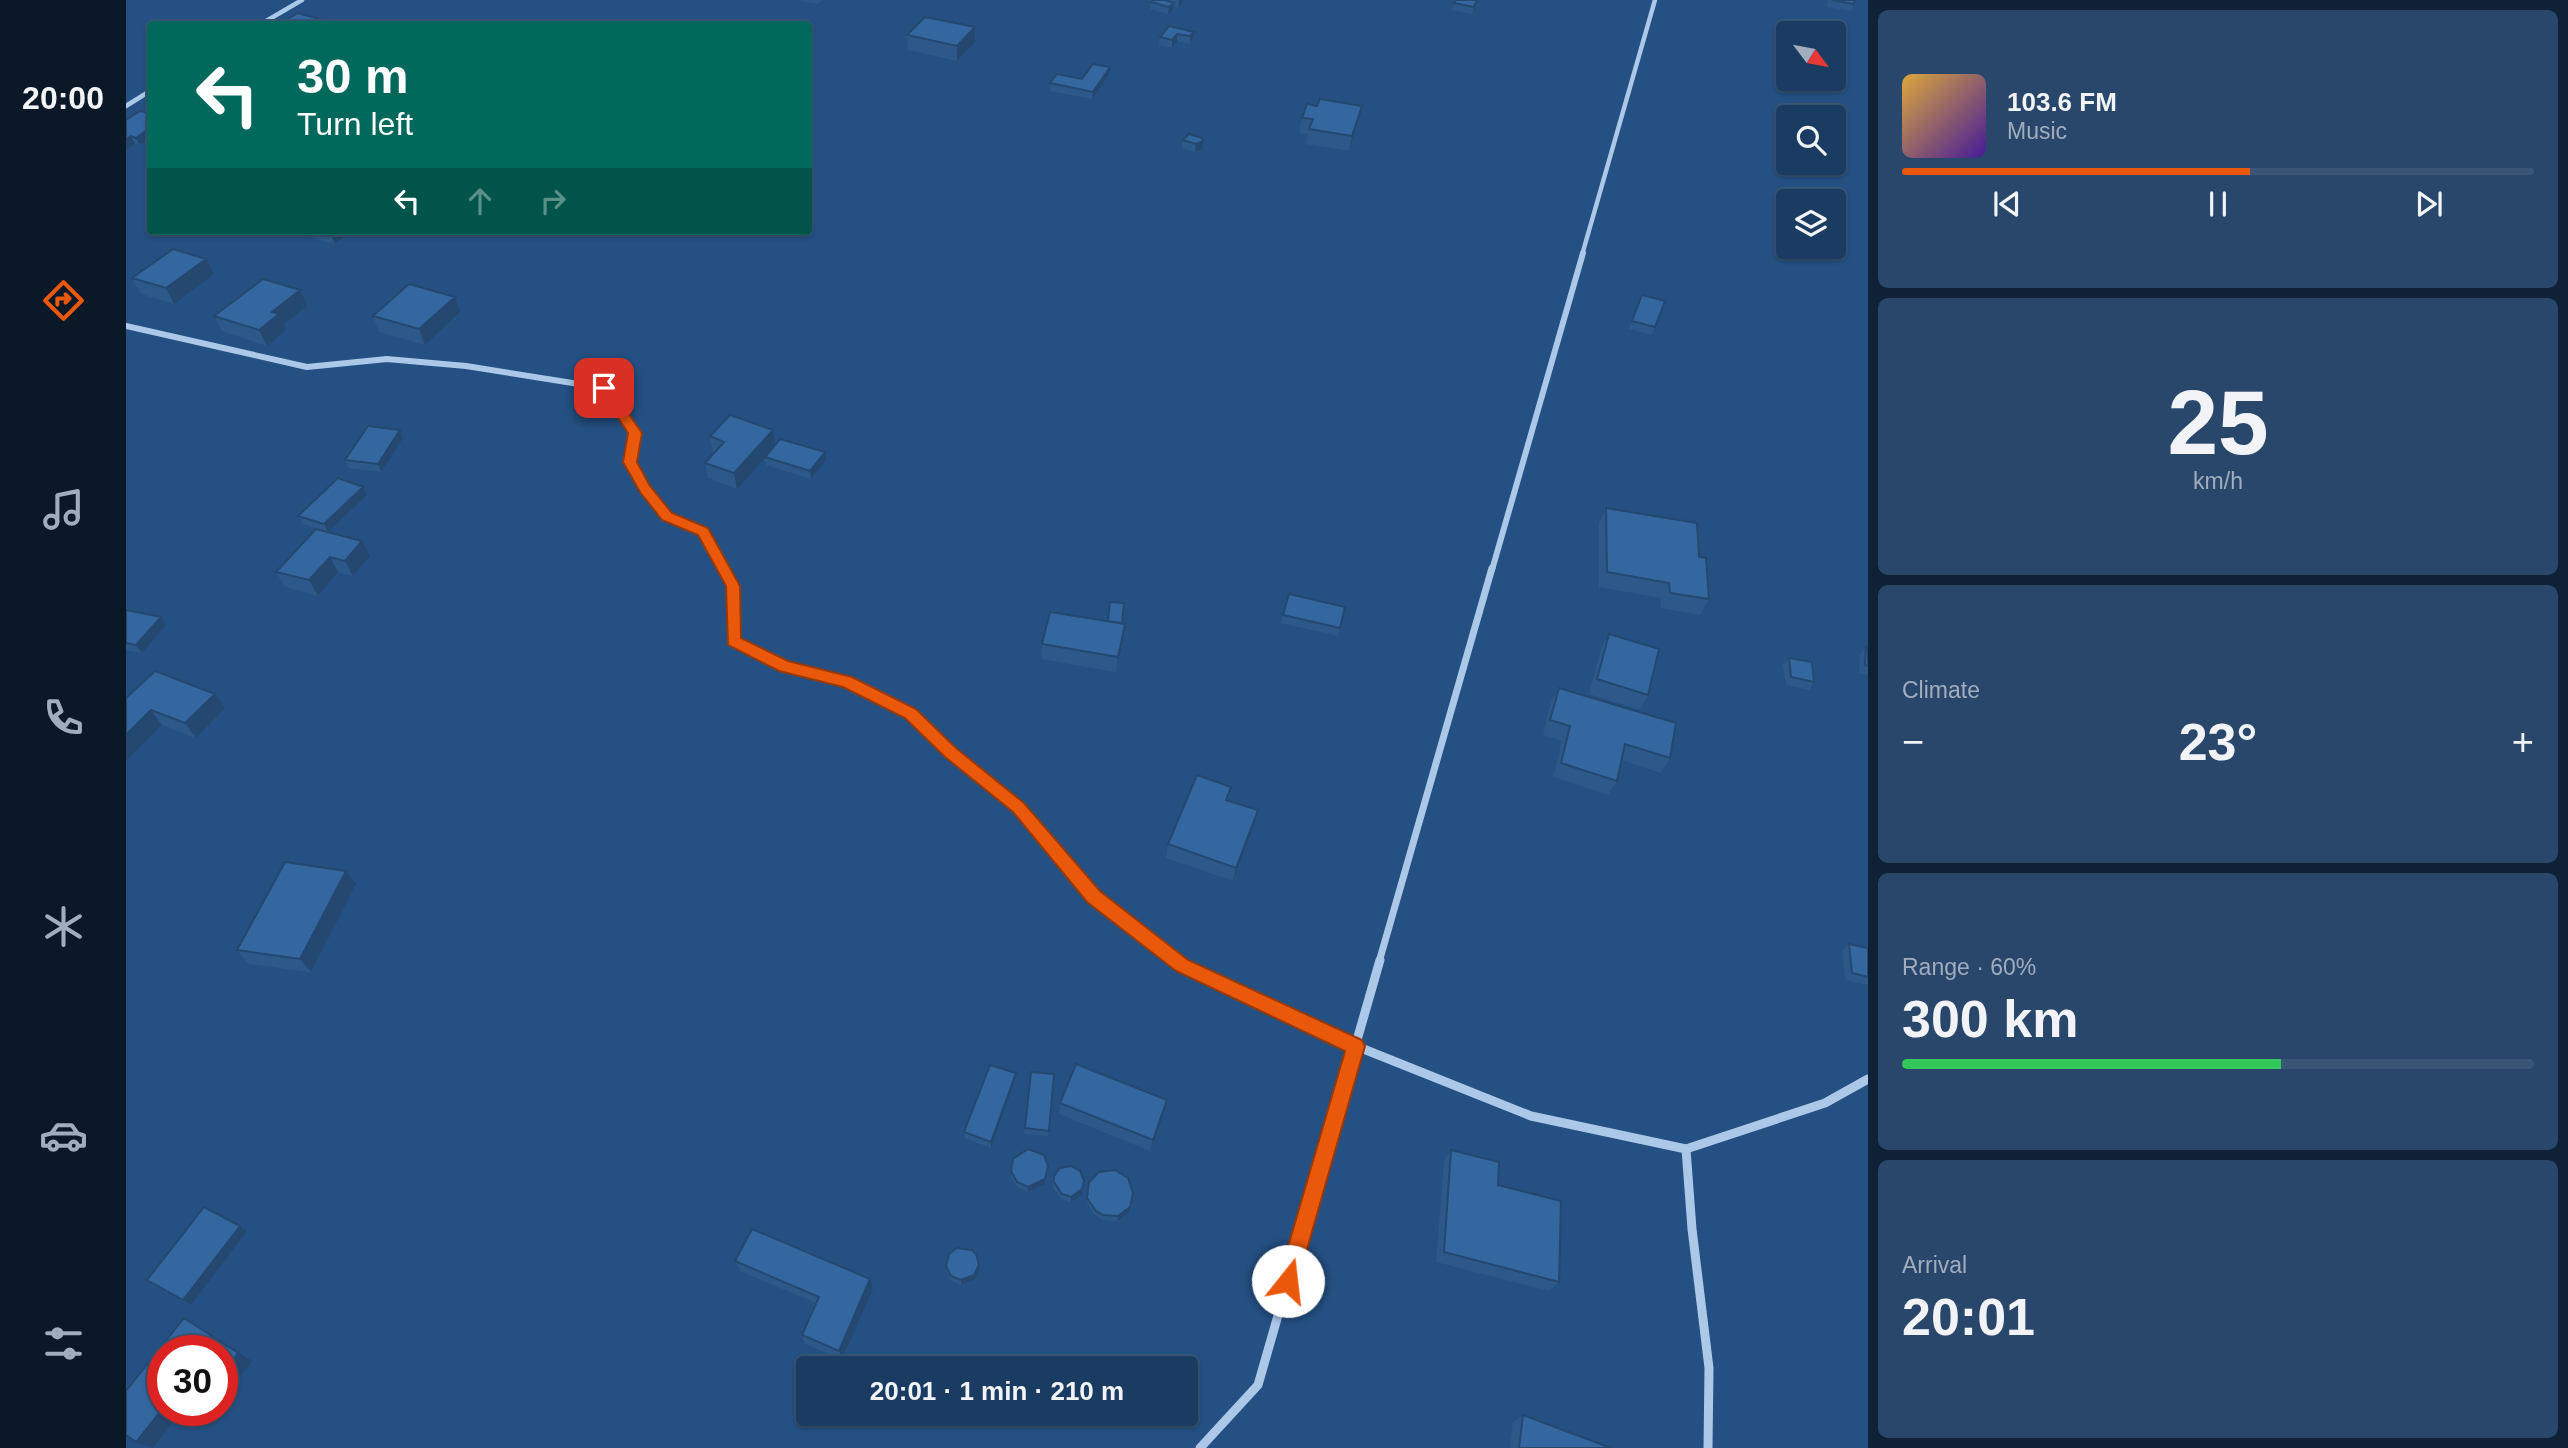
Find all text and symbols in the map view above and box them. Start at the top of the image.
north arrow [1776,21,1846,91]
map controls [1776,21,1846,259]
icon: left [182,49,273,140]
text: 30 m [297,49,409,103]
text: 20:00 [22,80,104,116]
text: 103.6 FM [2007,87,2117,117]
button: search [1776,105,1846,175]
text: Turn left [297,106,413,142]
text: Music [2007,118,2067,144]
icon: left [388,182,426,220]
icon: ahead [461,182,499,220]
icon: right [534,182,572,220]
icon: previous [1988,185,2026,223]
icon: pause [2199,185,2237,223]
icon: next [2410,185,2448,223]
button: layers [1776,189,1846,259]
icon: directions [39,276,88,325]
pin [574,358,634,418]
icon: arrive [585,369,623,407]
text: 25 [2167,372,2269,473]
text: km/h [2193,468,2243,494]
icon: music [39,485,88,534]
text: Climate [1902,677,1980,703]
icon: phone [39,693,88,742]
text: 23° [2179,713,2257,771]
text: − [1902,721,1924,763]
text: + [2512,721,2534,763]
icon: climate [39,902,88,951]
text: Range · 60% [1902,954,2036,980]
text: 300 km [1902,990,2078,1048]
icon: car [39,1111,88,1160]
position arrow [1251,1244,1325,1318]
text: Arrival [1902,1252,1967,1278]
text: 20:01 [1902,1288,2035,1346]
icon: filters [39,1319,88,1368]
speed limit sign: 30 [147,1335,238,1426]
text: 20:01 · 1 min · 210 m [870,1376,1124,1406]

